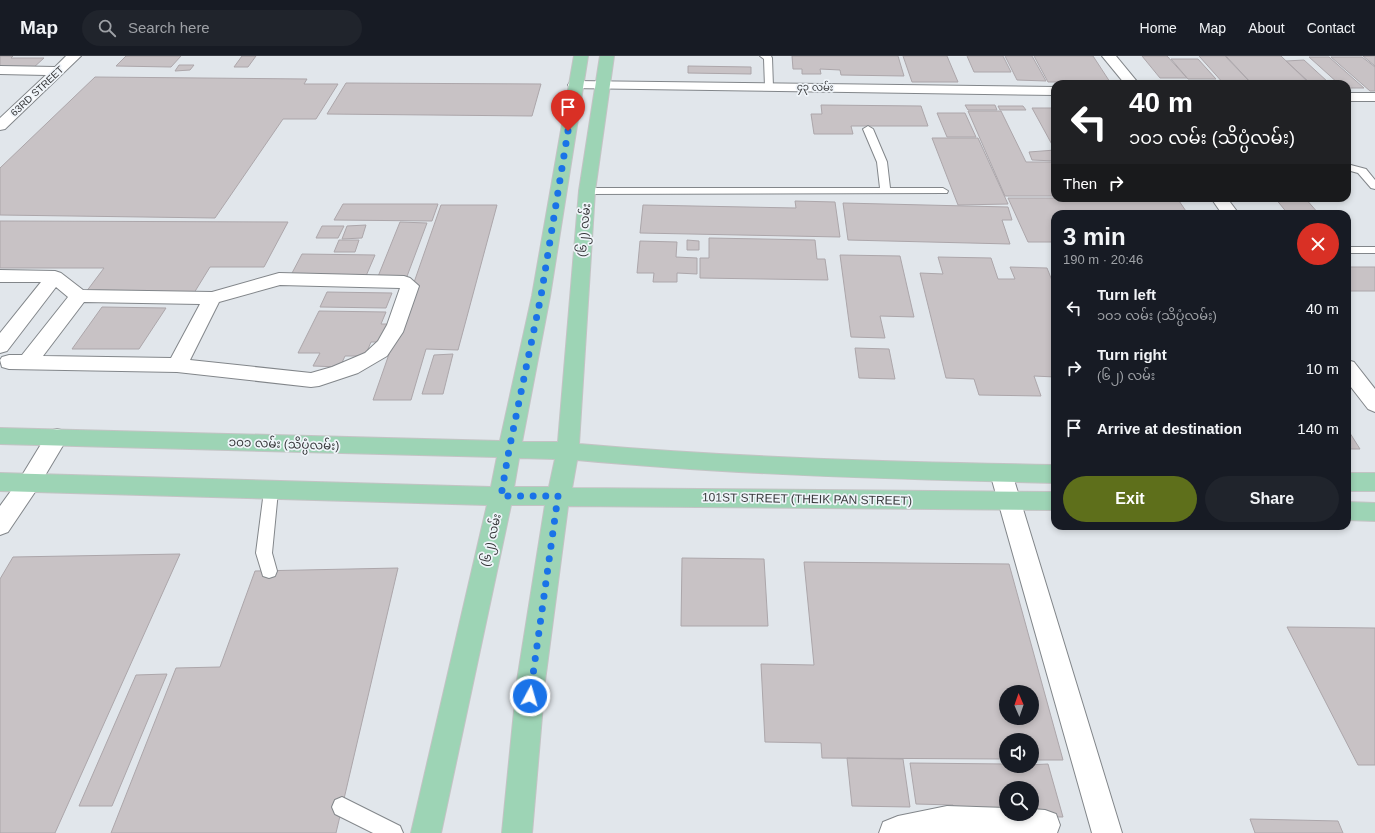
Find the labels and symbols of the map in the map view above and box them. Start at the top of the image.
street label: 63RD STREET [8,64,66,118]
street label: ၄၃ လမ်း [797,79,833,96]
pin [551,90,585,131]
street label: (၆၂) လမ်း [573,202,596,258]
street label: ၁၀၁ လမ်း (သိပ္ပံလမ်း) [228,433,340,456]
street label: 101ST STREET (THEIK PAN STREET) [702,490,912,508]
street label: (၆၂) လမ်း [476,512,507,568]
position arrow [509,675,551,717]
north arrow [999,685,1039,725]

